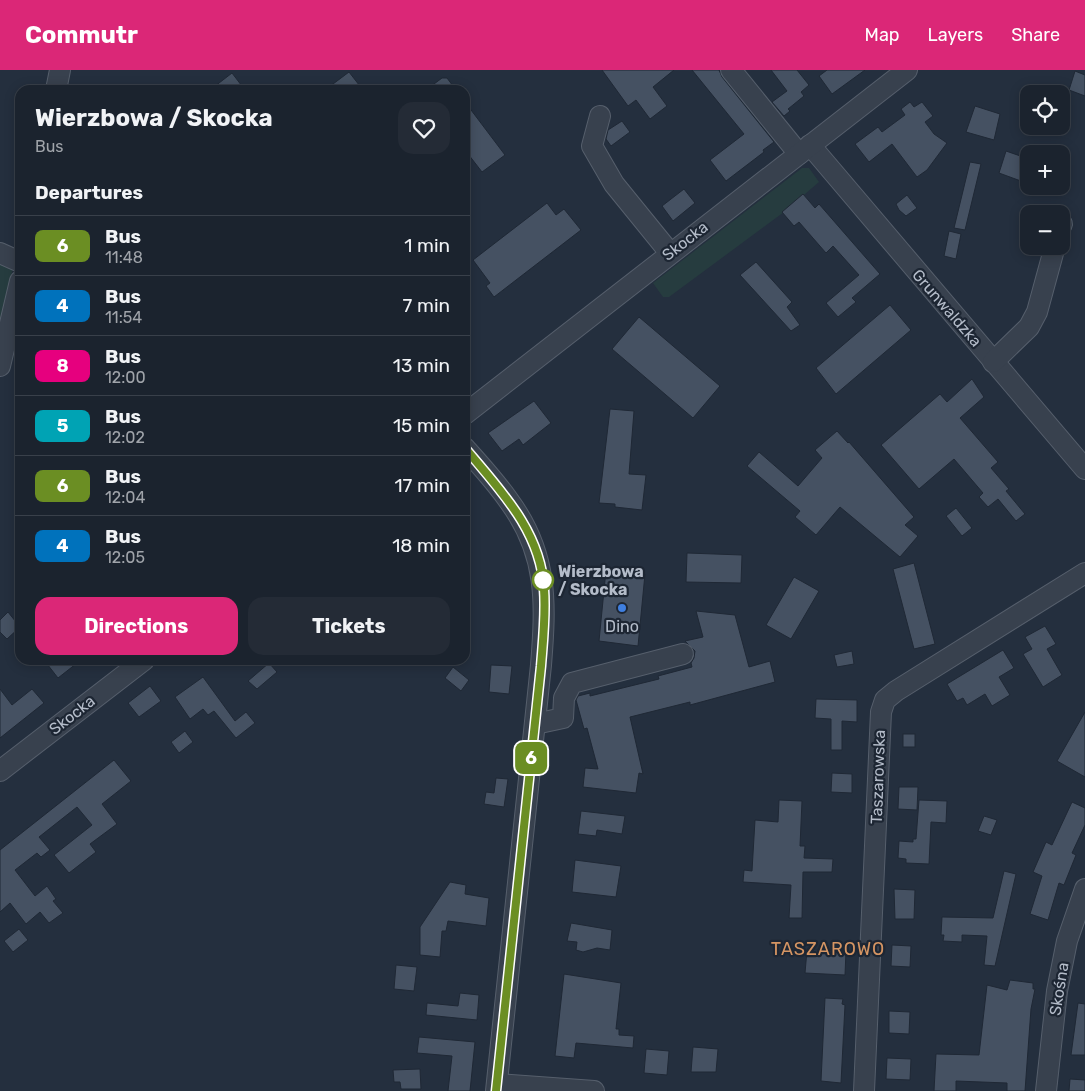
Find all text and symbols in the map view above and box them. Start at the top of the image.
text: Commutr [25,21,138,49]
text: Map [865,24,900,46]
text: Layers [928,24,983,46]
text: Share [1011,24,1060,46]
map controls [1020,85,1070,255]
button: locate [1020,85,1070,135]
button: heart [398,102,450,154]
text: Wierzbowa / Skocka [35,104,273,132]
text: Bus [35,137,63,156]
button: + [1020,145,1070,195]
text: Departures [35,181,143,204]
button: − [1020,205,1070,255]
street label: Skocka [658,217,712,265]
text: Bus [105,225,141,248]
text: 1 min [404,234,450,257]
text: 6 [57,235,68,257]
text: 11:48 [105,248,143,267]
street label: Grunwaldzka [908,266,986,350]
text: Bus [105,285,141,308]
text: 7 min [403,294,450,317]
text: 4 [56,295,69,317]
text: 11:54 [105,308,142,327]
text: Bus [105,345,141,368]
text: 13 min [393,354,450,377]
text: 8 [56,355,69,377]
text: 12:00 [105,368,146,387]
text: Bus [105,405,141,428]
text: 15 min [393,414,450,437]
text: 5 [57,415,68,437]
text: 12:02 [105,428,145,447]
text: Bus [105,465,141,488]
text: 17 min [394,474,450,497]
text: 6 [57,475,68,497]
text: 12:04 [105,488,145,507]
text: Bus [105,525,141,548]
text: 18 min [392,534,450,557]
text: 4 [56,535,69,557]
text: 12:05 [105,548,145,567]
place label: Wierzbowa / Skocka [558,562,644,599]
marker: Wierzbowa / Skocka [532,569,554,591]
button: Directions [35,597,238,655]
button: Tickets [248,597,450,655]
marker: Dino [616,602,628,614]
place label: Dino [605,617,639,636]
street label: Skocka [45,691,99,739]
street label: Taszarowska [867,730,889,824]
line badge: 6 [515,742,547,774]
text: 6 [525,747,537,769]
district label: TASZAROWO [771,938,885,960]
street label: Skośna [1045,961,1073,1017]

